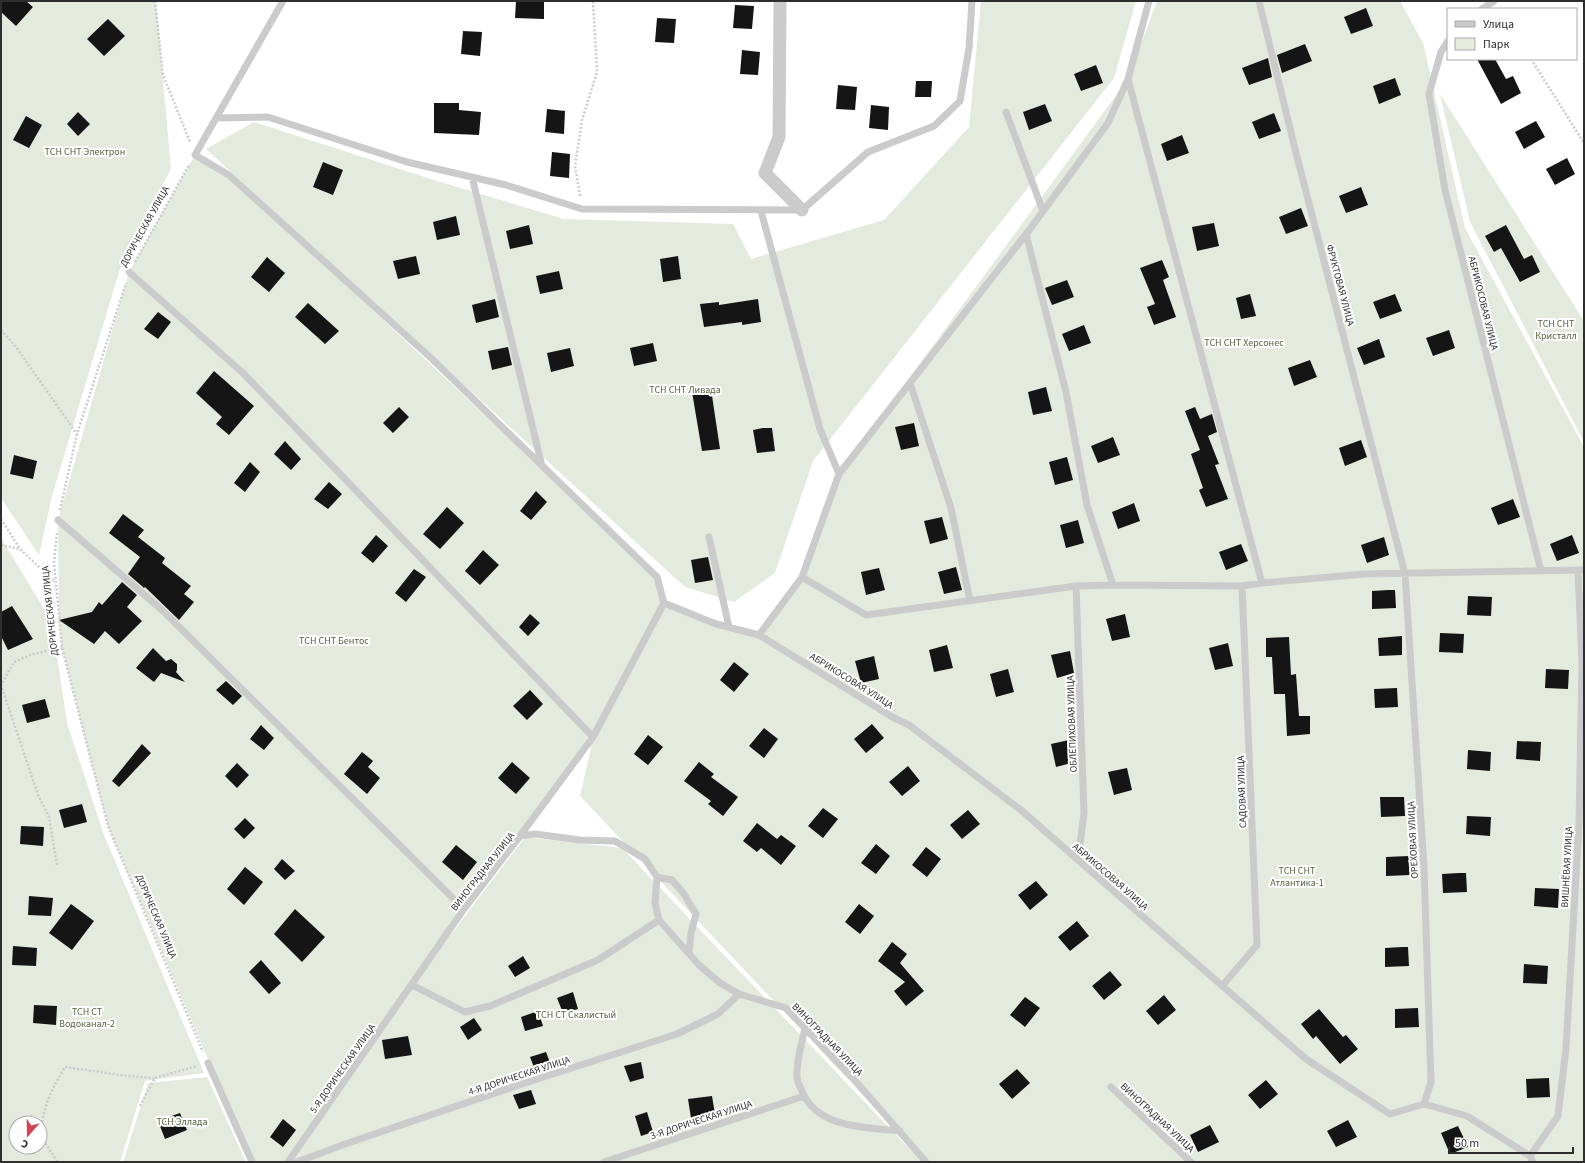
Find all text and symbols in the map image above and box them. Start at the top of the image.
legend [1447,8,1577,60]
text: Улица [1483,16,1514,33]
text: Парк [1483,36,1509,53]
park label: ТСН СНТ Электрон [45,145,125,159]
street label: ДОРИЧЕСКАЯ УЛИЦА [117,183,173,269]
street label: ФРУКТОВАЯ УЛИЦА [1322,243,1358,328]
street label: АБРИКОСОВАЯ УЛИЦА [1465,255,1502,352]
park label: ТСН СНТ Кристалл [1535,317,1577,343]
park label: ТСН СНТ Херсонес [1204,336,1284,350]
park label: ТСН СНТ Ливада [649,383,721,397]
street label: ДОРИЧЕСКАЯ УЛИЦА [38,565,62,657]
park label: ТСН СНТ Бентос [299,634,369,648]
street label: АБРИКОСОВАЯ УЛИЦА [807,649,896,713]
street label: ОБЛЕПИХОВАЯ УЛИЦА [1063,675,1081,773]
street label: САДОВАЯ УЛИЦА [1234,755,1250,828]
street label: ОРЕХОВАЯ УЛИЦА [1404,800,1422,879]
street label: ВИШНЁВАЯ УЛИЦА [1558,825,1576,908]
street label: ВИНОГРАДНАЯ УЛИЦА [448,829,518,914]
street label: АБРИКОСОВАЯ УЛИЦА [1069,840,1152,914]
park label: ТСН СНТ Атлантика-1 [1270,864,1324,890]
street label: ДОРИЧЕСКАЯ УЛИЦА [132,872,180,961]
street label: ВИНОГРАДНАЯ УЛИЦА [789,1000,866,1080]
park label: ТСН СТ Водоканал-2 [59,1005,115,1031]
park label: ТСН СТ Скалистый [536,1008,616,1022]
street label: 5-Я ДОРИЧЕСКАЯ УЛИЦА [307,1021,379,1116]
street label: 4-Я ДОРИЧЕСКАЯ УЛИЦА [467,1053,572,1099]
street label: ВИНОГРАДНАЯ УЛИЦА [1117,1080,1198,1156]
street label: 3-Я ДОРИЧЕСКАЯ УЛИЦА [649,1097,754,1143]
north arrow [8,1115,48,1155]
park label: ТСН Эллада [156,1115,208,1129]
scale bar [1449,1129,1573,1155]
text: 50 m [1455,1135,1479,1152]
text: С [19,1136,30,1152]

